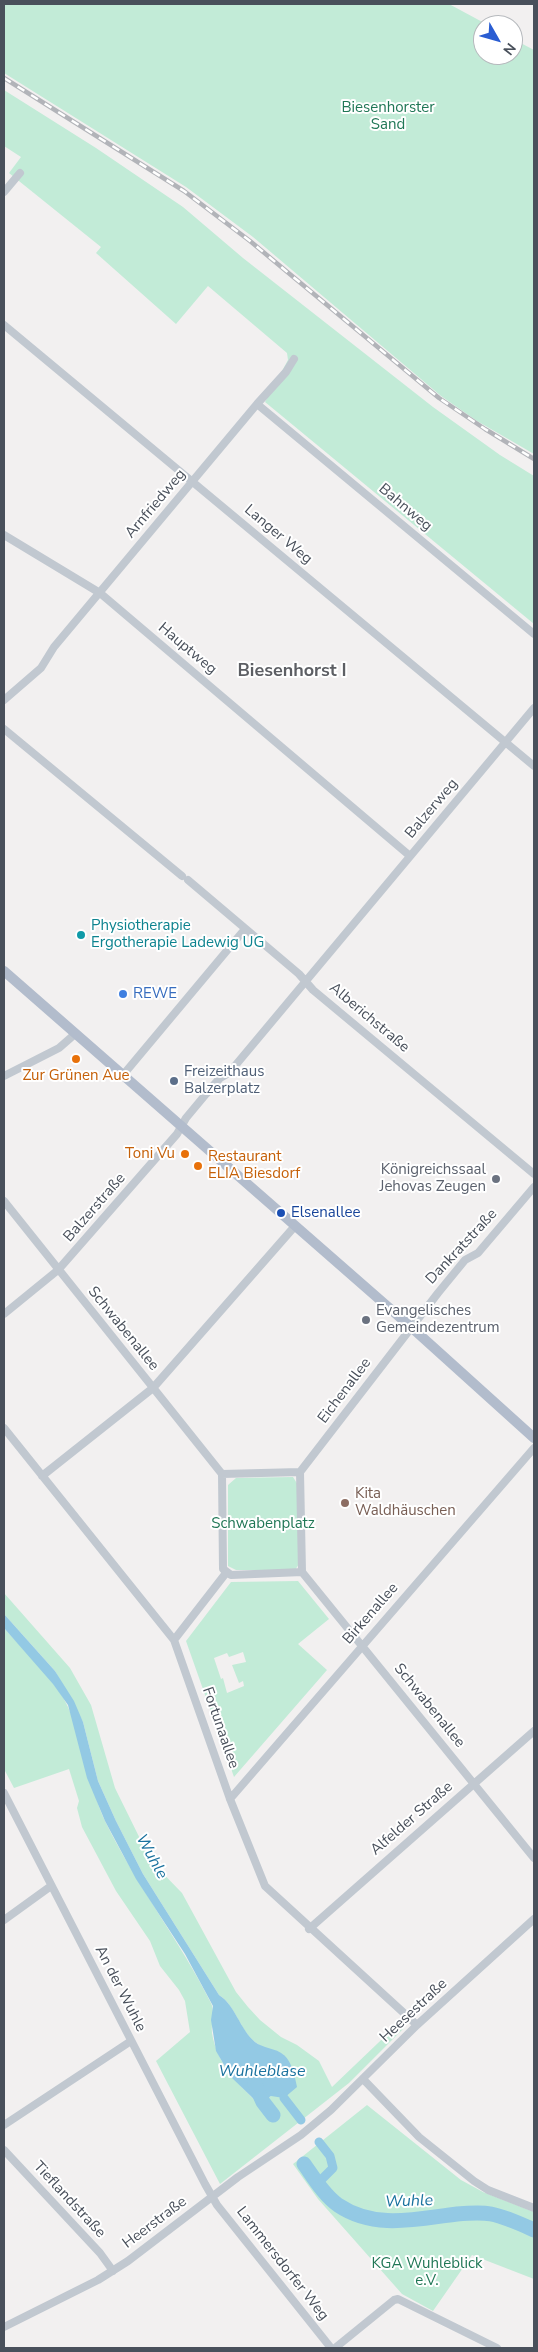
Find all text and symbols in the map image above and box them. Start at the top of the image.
north arrow [473,15,523,65]
text: N [499,39,520,59]
park label: Biesenhorster Sand [341,99,435,134]
street label: Arnfriedweg [122,466,190,542]
street label: Bahnweg [375,480,435,536]
street label: Langer Weg [240,501,316,569]
street label: Hauptweg [154,619,220,679]
district label: Biesenhorst I [237,661,347,683]
street label: Balzerweg [402,775,462,843]
place label: Physiotherapie Ergotherapie Ladewig UG [91,917,264,952]
marker: Physiotherapie Ergotherapie Ladewig UG [75,929,87,941]
street label: Alberichstraße [325,979,413,1057]
place label: REWE [133,985,177,1003]
marker: REWE [117,988,129,1000]
marker: Zur Grünen Aue [70,1053,82,1065]
place label: Freizeithaus Balzerplatz [184,1063,264,1098]
place label: Zur Grünen Aue [22,1067,130,1085]
marker: Freizeithaus Balzerplatz [168,1075,180,1087]
place label: Toni Vu [125,1145,175,1163]
marker: Toni Vu [179,1148,191,1160]
place label: Restaurant ELIA Biesdorf [208,1148,300,1183]
marker: Restaurant ELIA Biesdorf [192,1160,204,1172]
place label: Königreichssaal Jehovas Zeugen [380,1161,486,1196]
street label: Balzerstraße [60,1170,130,1246]
marker: Königreichssaal Jehovas Zeugen [490,1173,502,1185]
place label: Elsenallee [291,1204,361,1222]
street label: Dankratstraße [423,1206,501,1288]
marker: Elsenallee [275,1207,287,1219]
street label: Schwabenallee [84,1283,162,1375]
place label: Evangelisches Gemeindezentrum [376,1302,500,1337]
marker: Evangelisches Gemeindezentrum [360,1314,372,1326]
street label: Eichenallee [315,1355,375,1427]
place label: Kita Waldhäuschen [355,1485,456,1520]
marker: Kita Waldhäuschen [339,1497,351,1509]
park label: Schwabenplatz [211,1515,315,1533]
street label: Birkenallee [339,1580,403,1648]
street label: Schwabenallee [390,1660,468,1752]
street label: Fortunaallee [198,1685,242,1771]
street label: Alfelder Straße [367,1778,457,1860]
water label: Wuhle [131,1831,171,1883]
street label: An der Wuhle [91,1943,149,2035]
street label: Heesestraße [377,1975,451,2047]
water label: Wuhleblase [219,2062,305,2082]
street label: Tieflandstraße [29,2158,109,2242]
water label: Wuhle [385,2192,433,2212]
street label: Heerstraße [119,2193,191,2253]
street label: Lammersdorfer Weg [232,2203,332,2325]
park label: KGA Wuhleblick e.V. [372,2255,482,2290]

